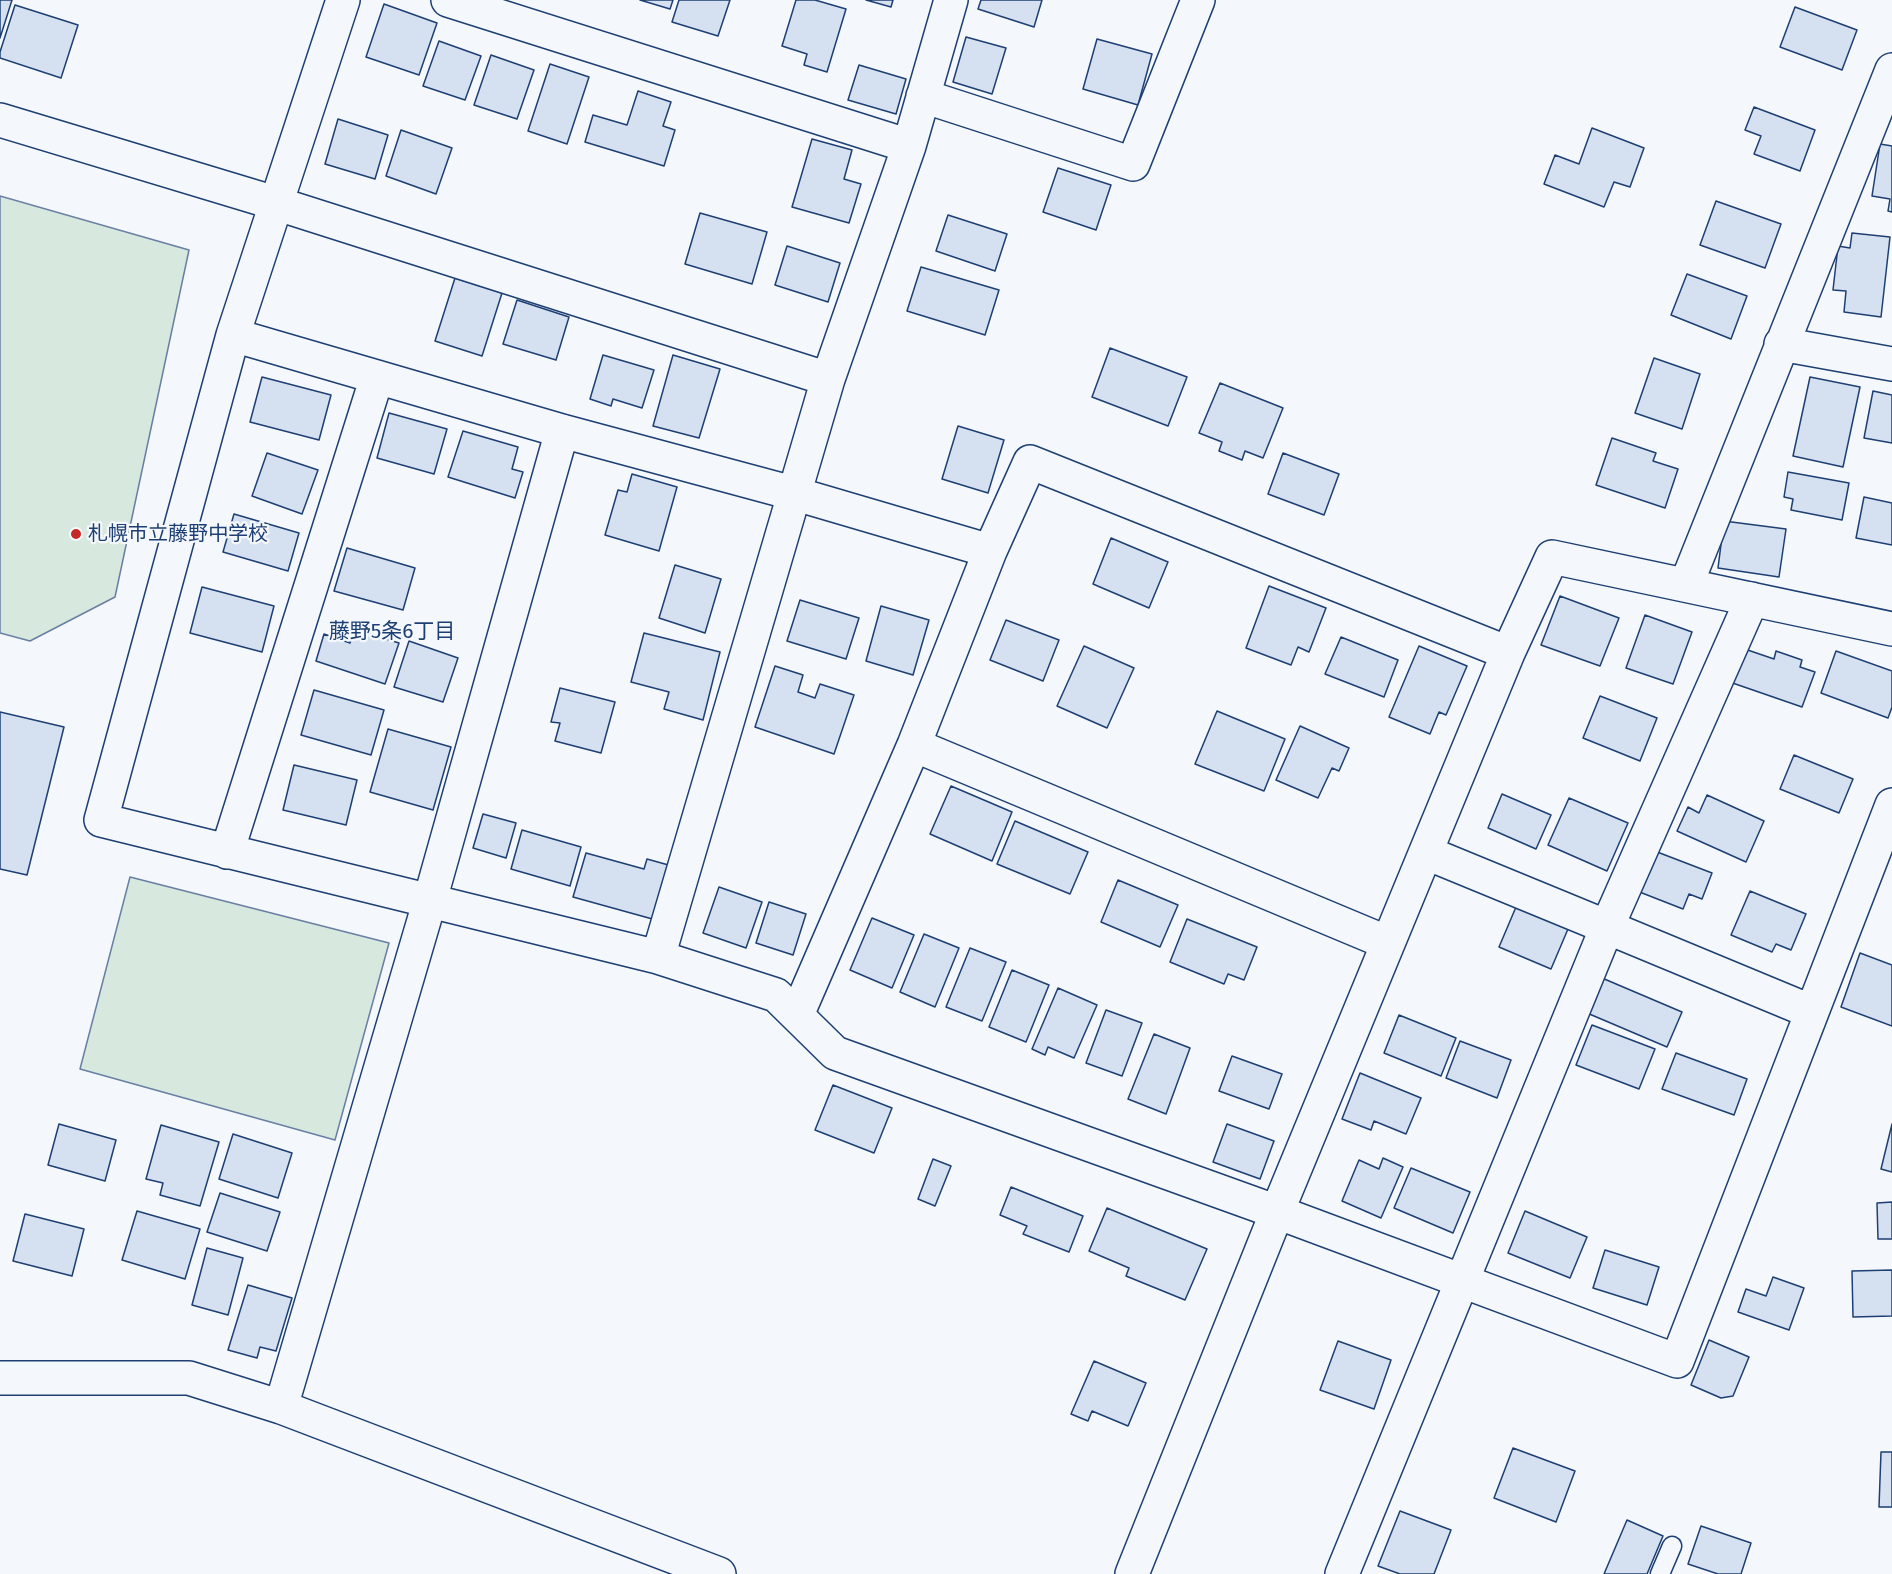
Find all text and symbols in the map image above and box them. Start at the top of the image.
place label: 札幌市立藤野中学校 [88,522,268,546]
marker: 札幌市立藤野中学校 [69,527,83,541]
district label: 藤野5条6丁目 [329,619,455,645]

